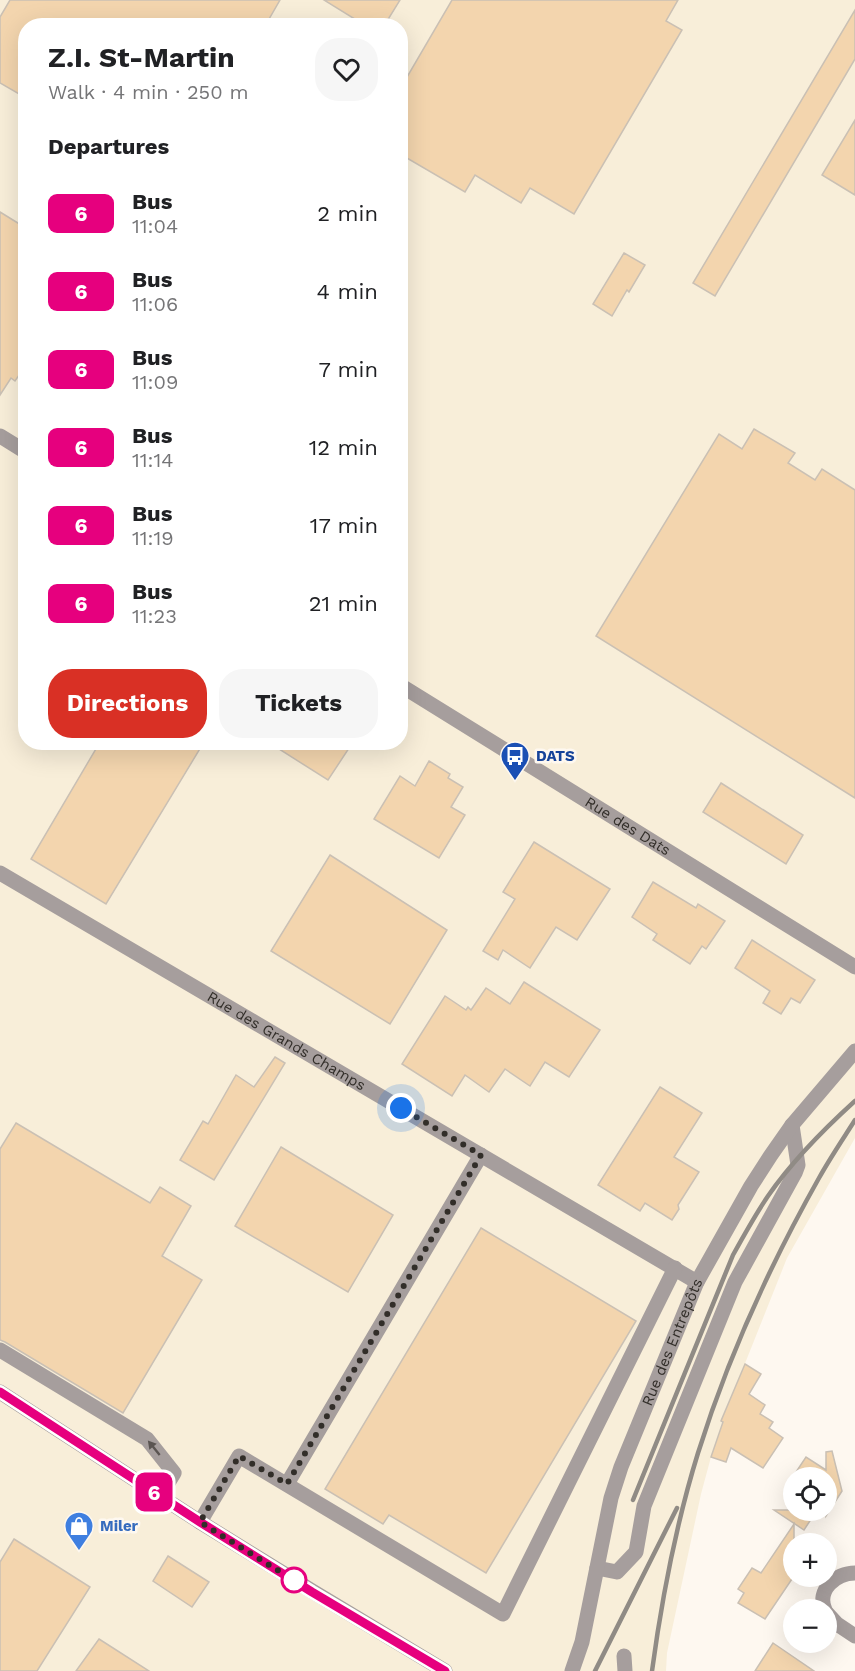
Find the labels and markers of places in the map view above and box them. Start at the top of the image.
bus stop icon: DATS [499,740,531,782]
place label: DATS [536,747,575,765]
shop icon: Miler [63,1510,95,1552]
place label: Miler [100,1517,139,1535]
unlabelled marker [281,1567,307,1593]

